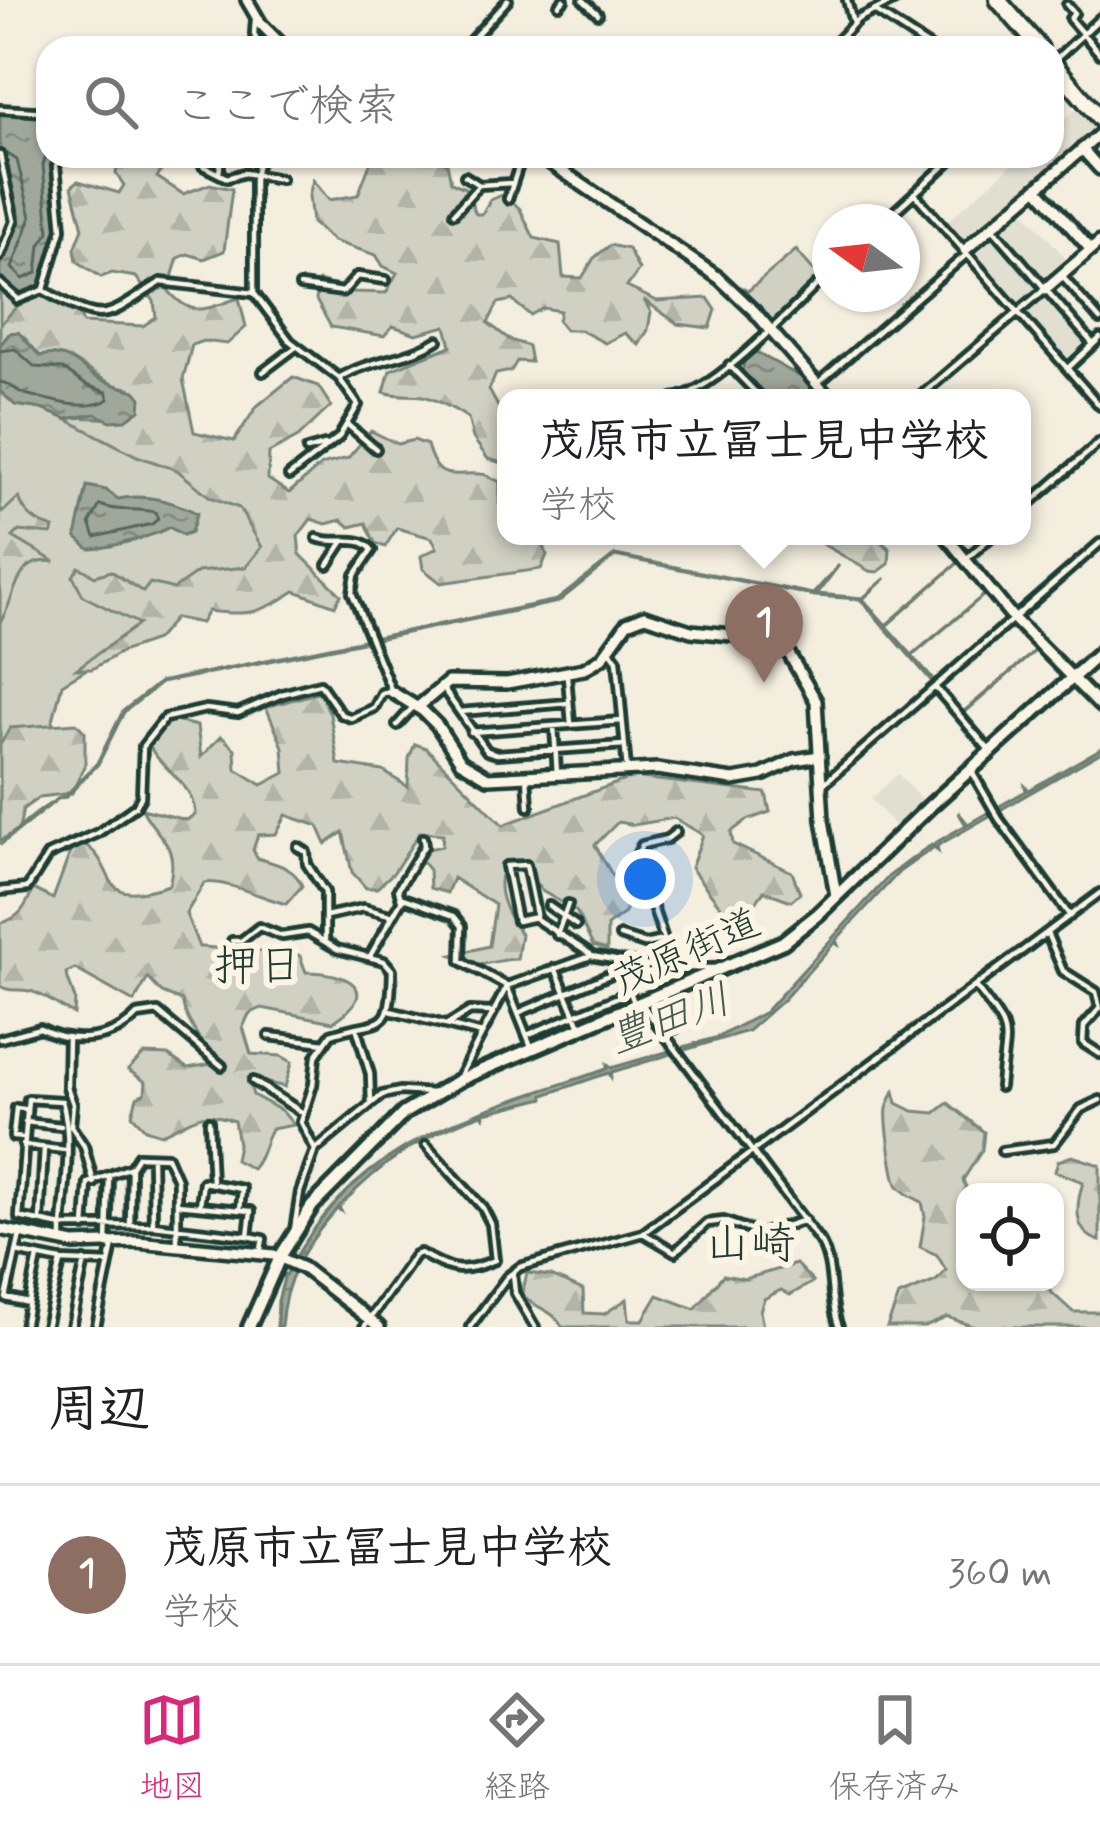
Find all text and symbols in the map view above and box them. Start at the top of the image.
search box [36,36,1064,168]
icon: search [78,69,144,135]
text: ここで検索 [174,78,399,137]
north arrow [812,204,920,312]
popup [497,389,1031,545]
text: 茂原市立冨士見中学校 [539,413,989,472]
text: 学校 [539,481,617,532]
pin: 1 [725,584,803,683]
your location [615,849,675,909]
street label: 茂原街道 [606,898,769,1008]
district label: 押日 [213,938,303,997]
water label: 豊田川 [602,973,739,1068]
map controls [956,1183,1064,1291]
button: locate [956,1183,1064,1291]
district label: 山崎 [705,1216,795,1275]
text: 周辺 [48,1378,150,1444]
text: 茂原市立冨士見中学校 [162,1520,612,1579]
text: 1 [78,1549,96,1600]
text: 360 m [948,1549,1052,1600]
text: 学校 [162,1588,240,1639]
tab: 地図 [139,1687,205,1810]
tab: 経路 [484,1687,550,1810]
tab: 保存済み [829,1687,961,1810]

